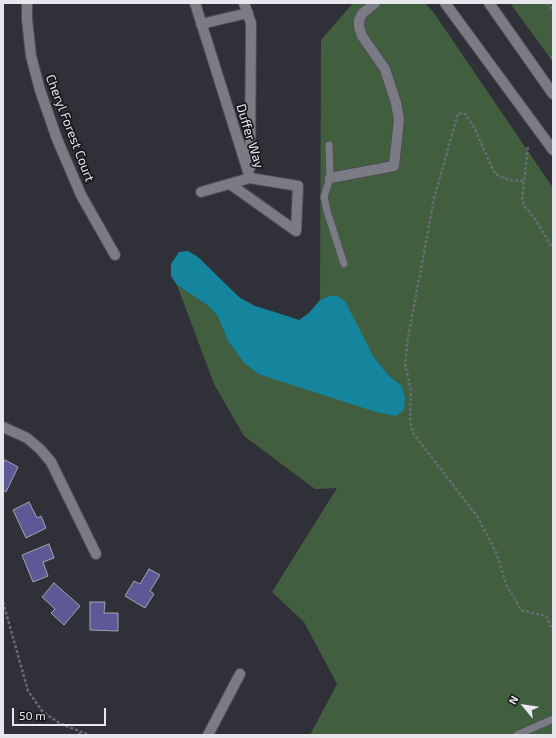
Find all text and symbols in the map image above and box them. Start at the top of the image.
street label: Cheryl Forest Court [42,72,98,184]
street label: Duffer Way [233,102,267,170]
north arrow [504,686,544,726]
text: N [505,693,521,707]
scale bar [14,700,108,726]
text: 50 m [19,708,46,722]

